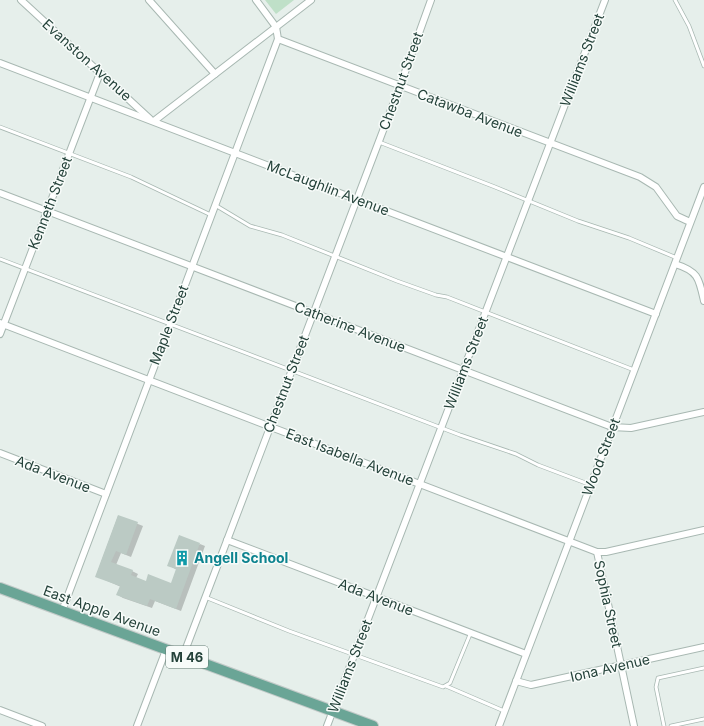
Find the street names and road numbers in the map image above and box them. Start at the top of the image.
street label: Williams Street [556,10,607,109]
street label: Evanston Avenue [39,15,135,104]
street label: Chestnut Street [375,29,426,132]
street label: Catawba Avenue [415,85,525,140]
street label: Kenneth Street [24,154,75,252]
street label: McLaughlin Avenue [265,156,392,219]
street label: Maple Street [146,282,192,367]
street label: Catherine Avenue [292,298,408,356]
street label: Williams Street [440,313,491,412]
street label: Chestnut Street [259,332,312,435]
street label: Wood Street [578,415,623,498]
street label: East Isabella Avenue [284,424,417,489]
street label: Ada Avenue [13,451,93,496]
street label: Sophia Street [591,559,626,650]
street label: Ada Avenue [336,574,416,619]
street label: East Apple Avenue [41,581,163,640]
street label: Williams Street [324,616,375,715]
road number: M 46 [166,646,208,668]
street label: Iona Avenue [568,650,651,685]

